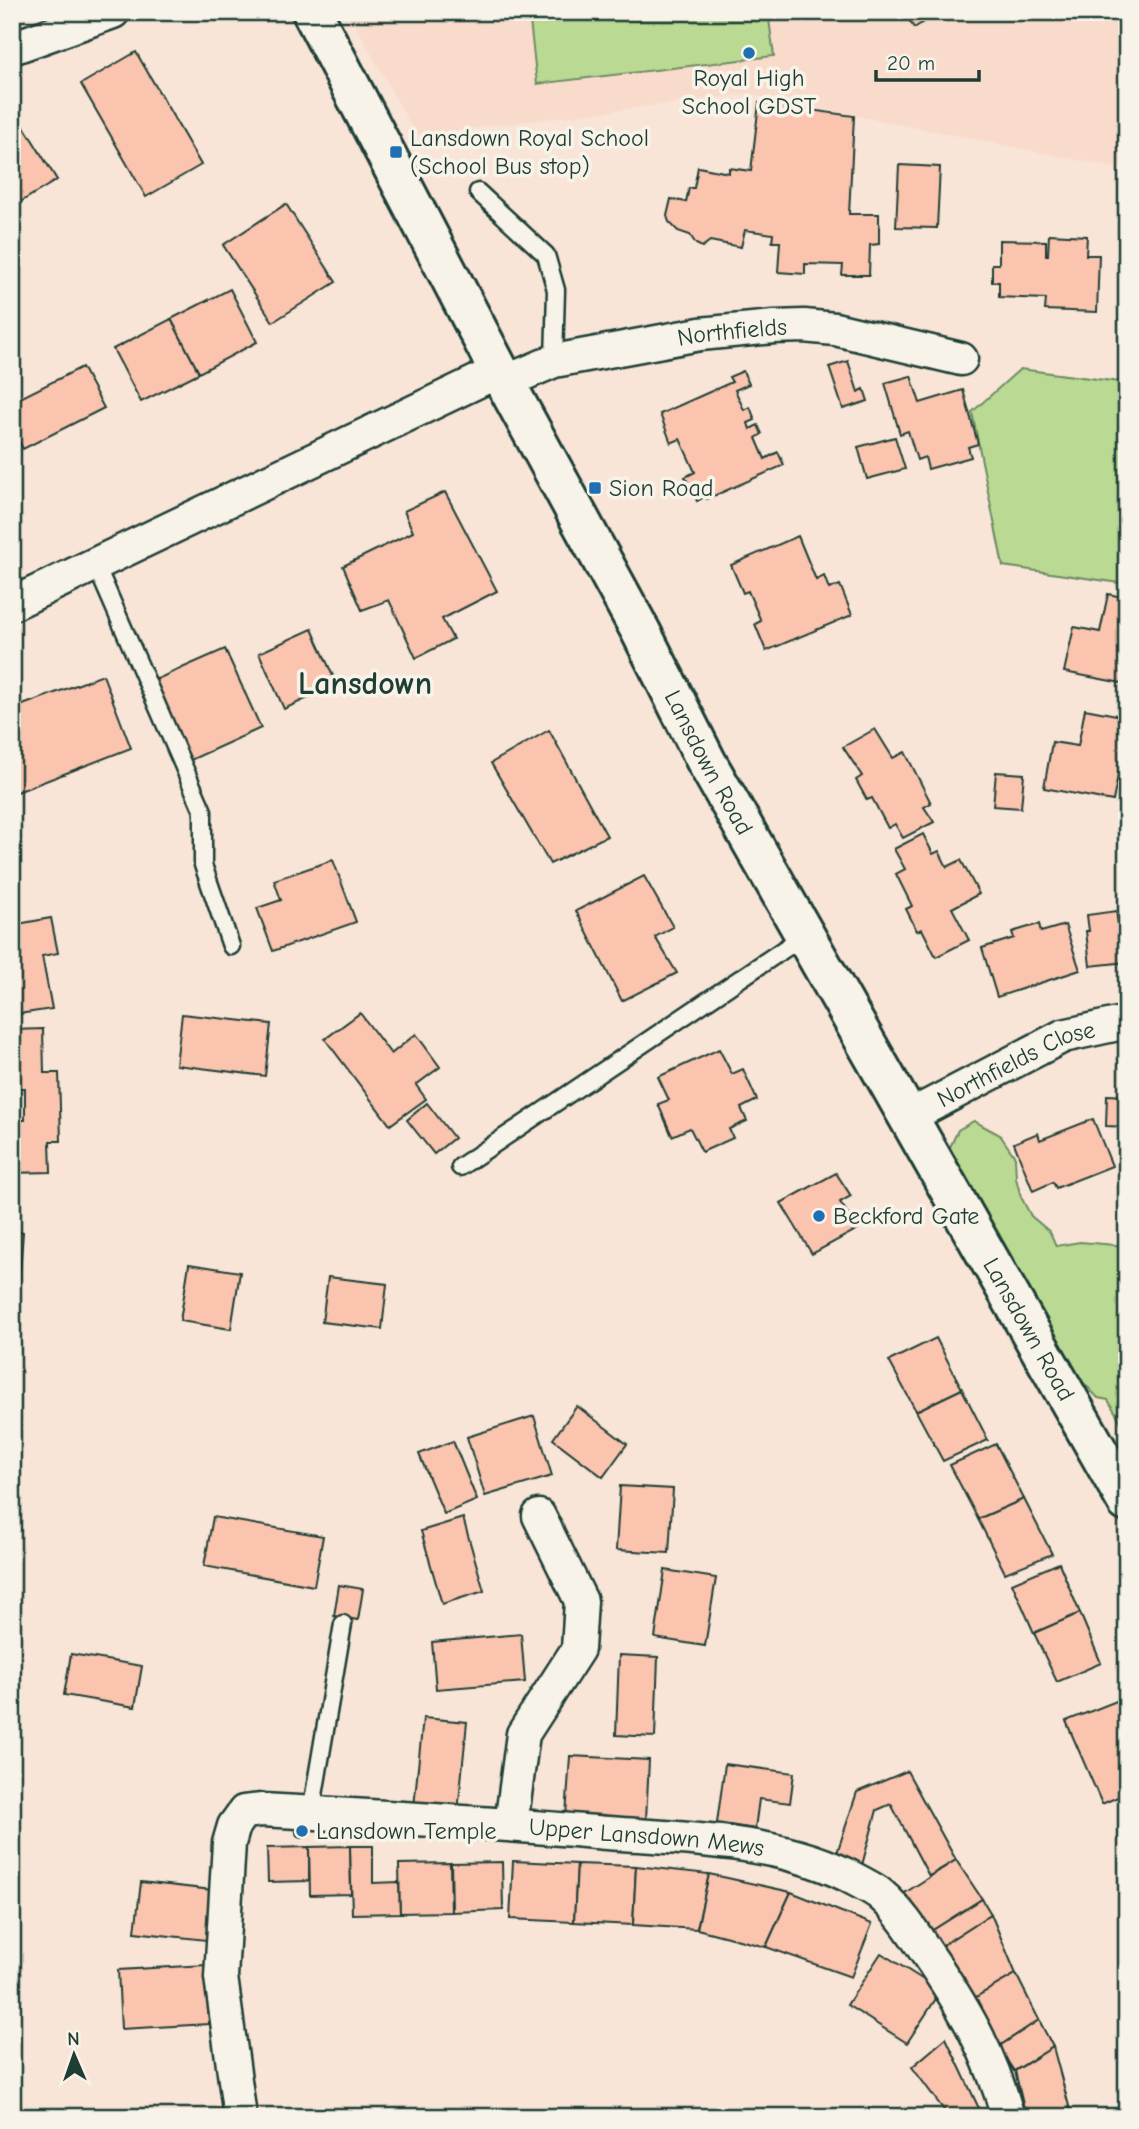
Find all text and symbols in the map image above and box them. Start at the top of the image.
scale bar [876,38,980,82]
marker: Royal High School GDST [741,45,757,61]
text: 20 m [887,51,935,75]
place label: Royal High School GDST [682,64,817,120]
place label: Lansdown Royal School (School Bus stop) [410,124,649,180]
marker: Lansdown Royal School (School Bus stop) [388,144,404,160]
street label: Northfields [675,313,787,352]
place label: Sion Road [609,474,714,502]
marker: Sion Road [587,480,603,496]
district label: Lansdown [298,665,432,702]
street label: Lansdown Road [659,686,759,840]
street label: Northfields Close [932,1015,1098,1113]
place label: Beckford Gate [833,1202,979,1230]
marker: Beckford Gate [811,1208,827,1224]
street label: Lansdown Road [977,1253,1081,1406]
street label: Upper Lansdown Mews [528,1813,767,1862]
place label: Lansdown Temple [316,1817,497,1845]
marker: Lansdown Temple [294,1823,310,1839]
north arrow [38,2021,108,2090]
text: N [67,2028,80,2050]

